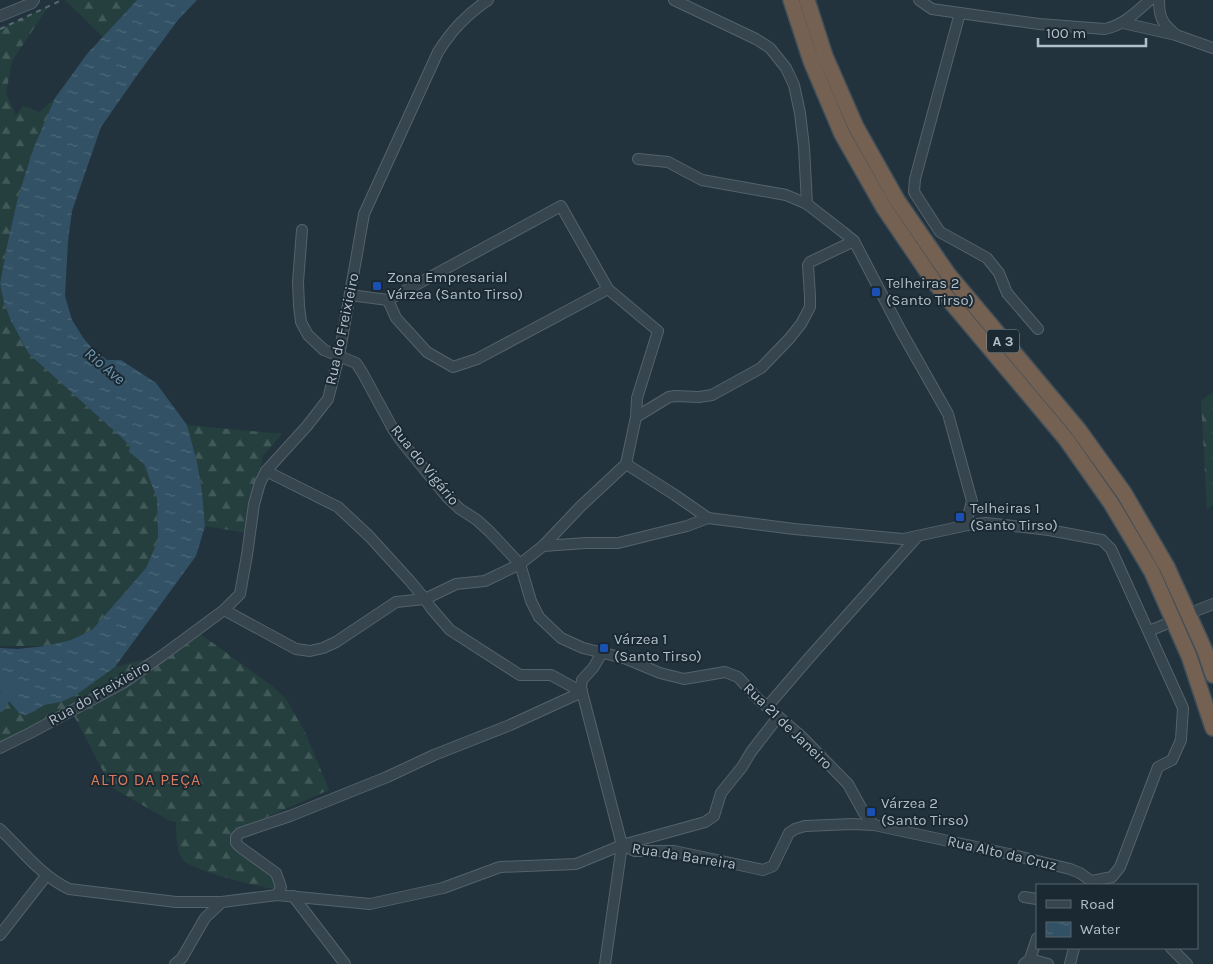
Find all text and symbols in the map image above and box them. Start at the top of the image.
scale bar [1038,15,1146,47]
text: 100 m [1046,24,1086,42]
place label: Zona Empresarial Várzea (Santo Tirso) [387,268,523,303]
street label: Rua do Freixieiro [321,271,363,387]
place label: Telheiras 2 (Santo Tirso) [886,274,974,309]
marker: Zona Empresarial Várzea (Santo Tirso) [371,280,383,292]
marker: Telheiras 2 (Santo Tirso) [870,286,882,298]
road number: A 3 [987,330,1019,352]
water label: Rio Ave [81,344,130,389]
street label: Rua do Vigário [387,421,463,509]
place label: Telheiras 1 (Santo Tirso) [970,499,1058,534]
marker: Telheiras 1 (Santo Tirso) [954,511,966,523]
place label: Várzea 1 (Santo Tirso) [614,630,702,665]
marker: Várzea 1 (Santo Tirso) [598,642,610,654]
street label: Rua do Freixieiro [45,657,153,729]
street label: Rua 21 de Janeiro [740,679,836,773]
district label: ALTO DA PEÇA [91,770,201,789]
place label: Várzea 2 (Santo Tirso) [881,794,969,829]
marker: Várzea 2 (Santo Tirso) [865,806,877,818]
street label: Rua Alto da Cruz [945,832,1059,874]
street label: Rua da Barreira [631,839,737,873]
legend [1036,884,1198,949]
text: Road [1080,895,1115,913]
text: Water [1080,920,1121,938]

